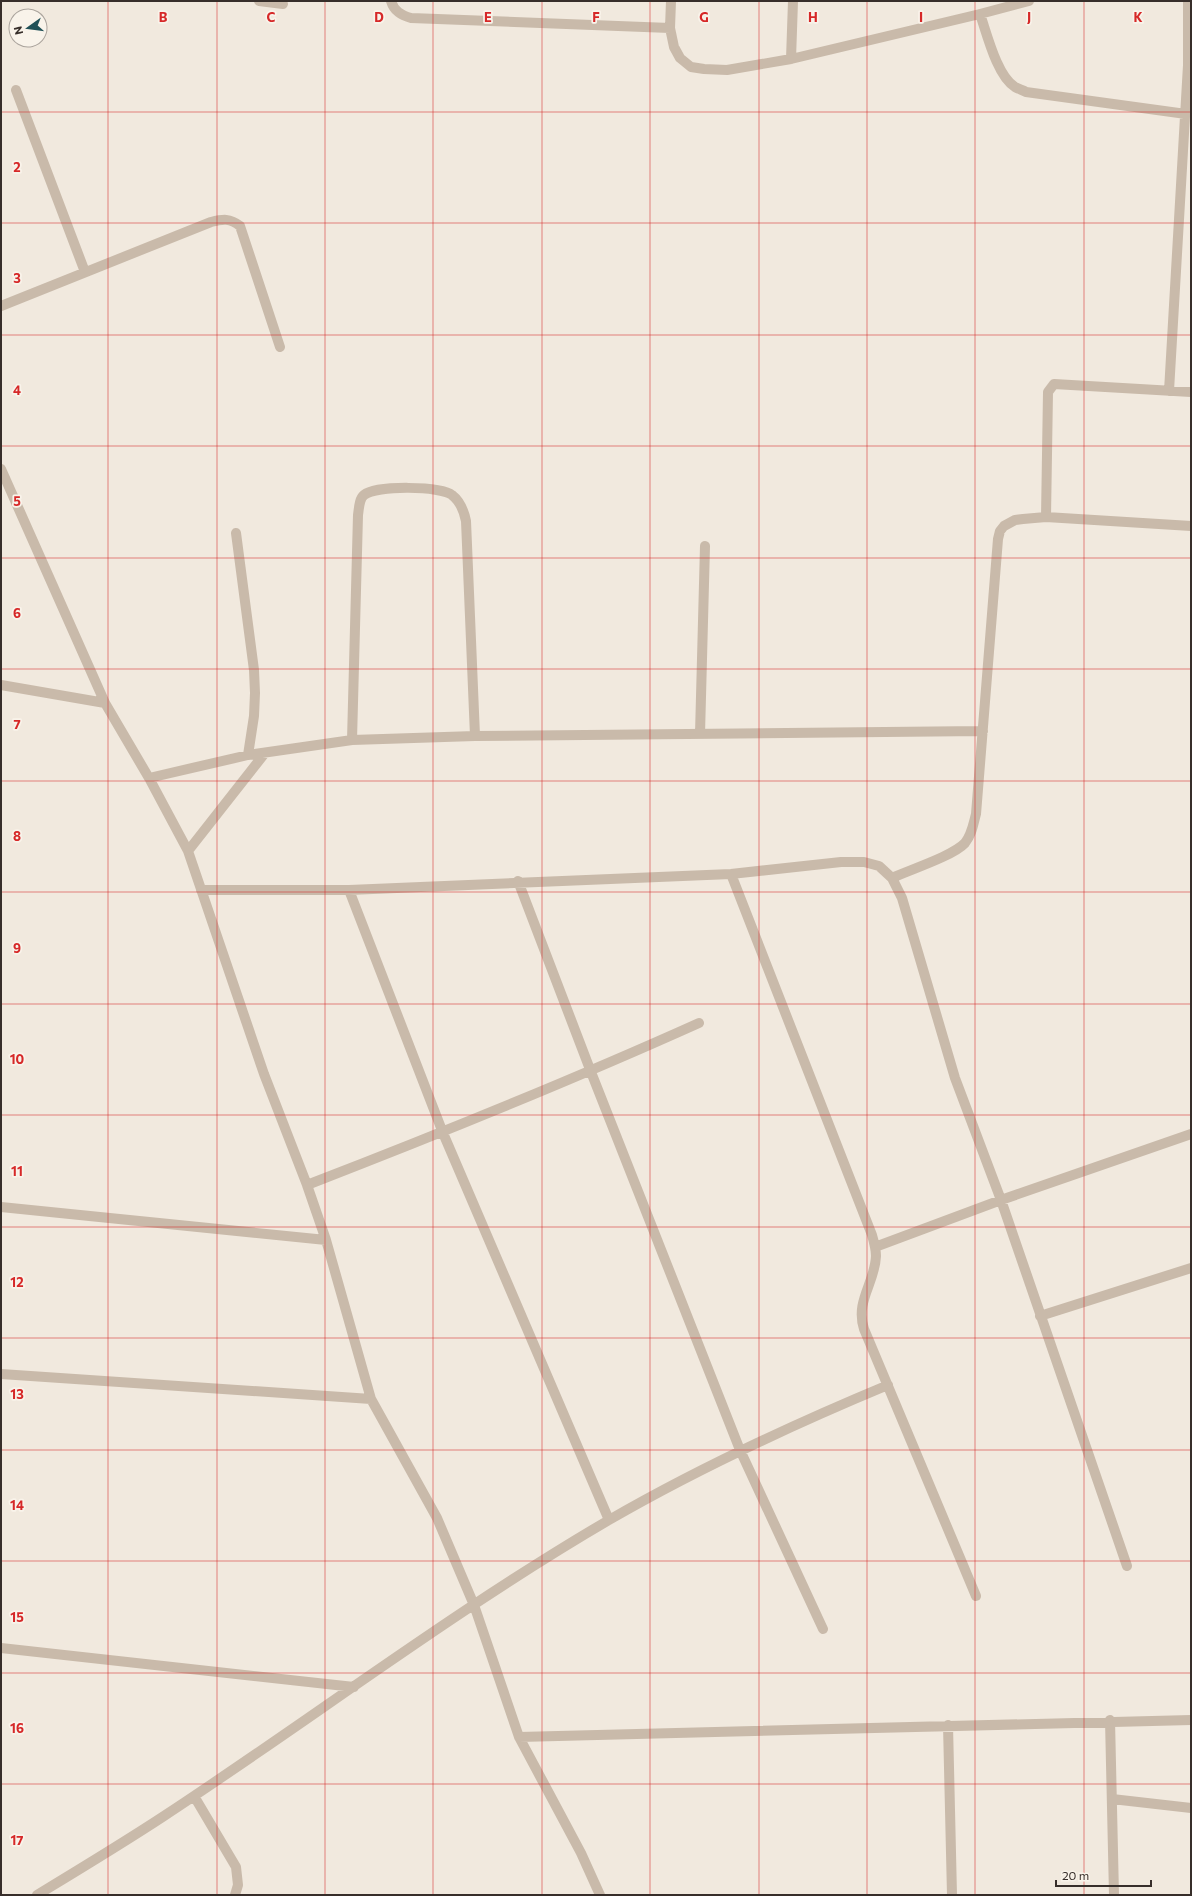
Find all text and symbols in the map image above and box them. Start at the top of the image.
north arrow [8,8,48,48]
text: B [159,9,168,25]
text: C [267,9,276,25]
text: D [374,9,384,25]
text: E [484,9,492,25]
text: F [592,9,600,25]
text: G [699,9,709,25]
text: H [808,9,818,25]
text: I [919,9,923,25]
text: J [1027,9,1031,25]
text: K [1133,9,1143,25]
text: N [11,25,25,36]
text: 2 [13,159,21,175]
text: 3 [13,270,21,286]
text: 4 [13,382,21,398]
text: 5 [13,493,21,509]
text: 6 [13,605,21,621]
text: 7 [13,716,21,732]
text: 8 [13,828,21,844]
text: 9 [13,940,21,956]
text: 10 [10,1051,25,1067]
text: 11 [11,1163,23,1179]
text: 12 [10,1274,24,1290]
text: 13 [10,1386,24,1402]
text: 14 [10,1497,24,1513]
text: 15 [10,1609,24,1625]
text: 16 [10,1720,24,1736]
text: 17 [10,1832,24,1848]
scale bar [1056,1862,1151,1888]
text: 20 m [1062,1868,1089,1882]

